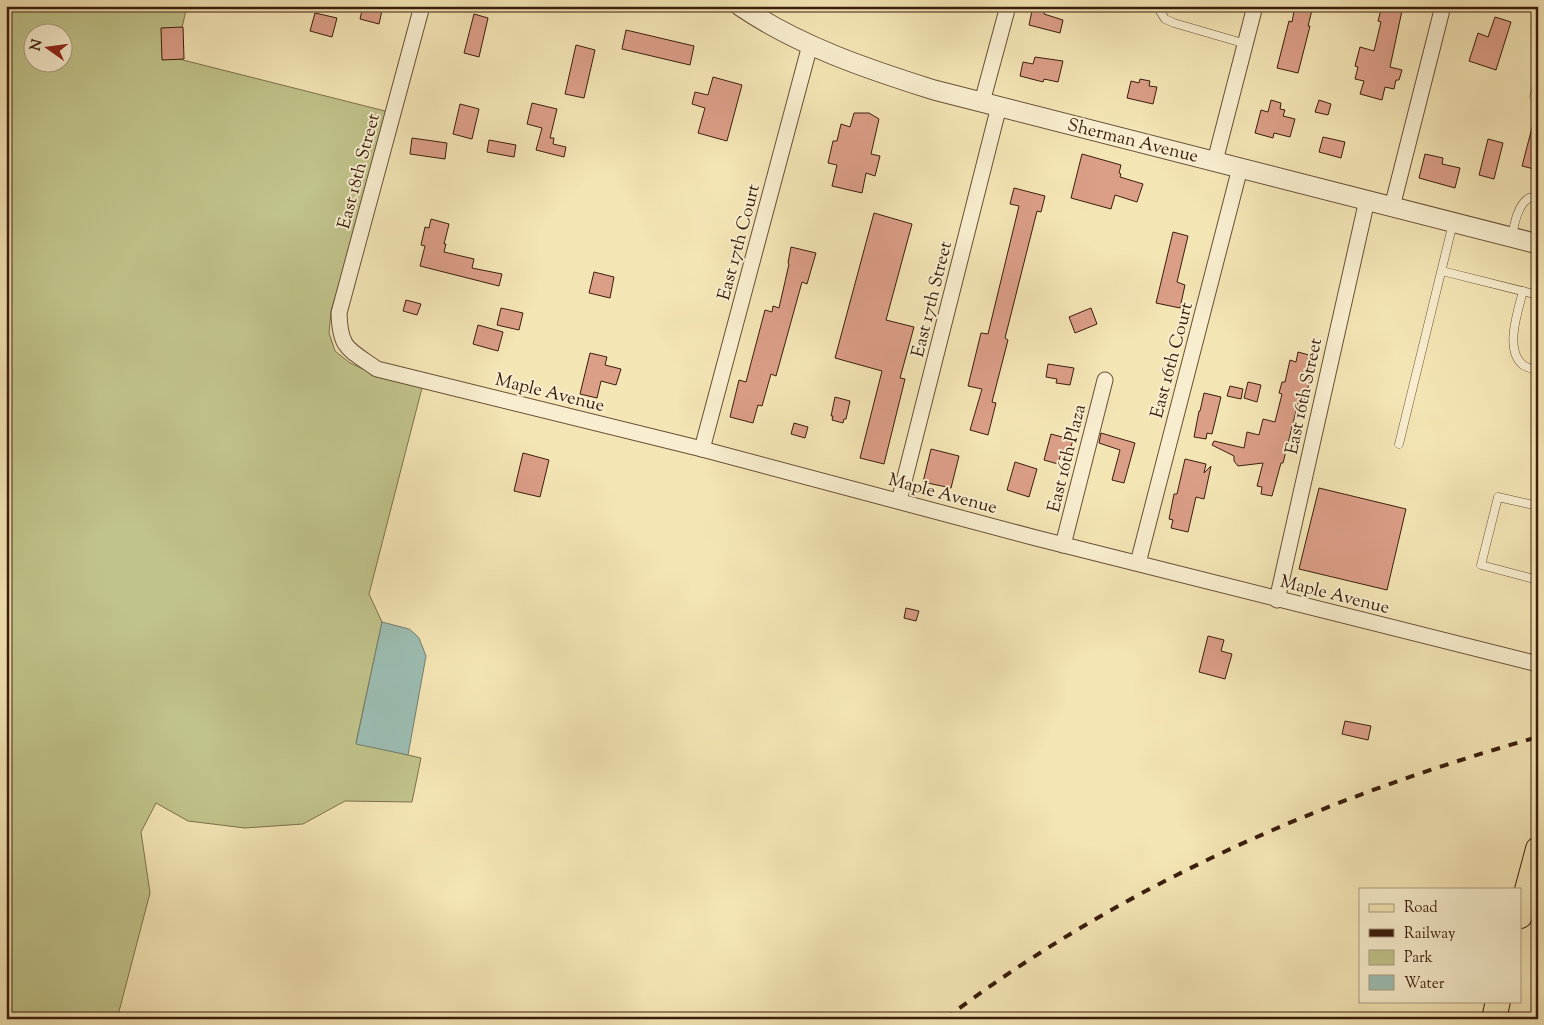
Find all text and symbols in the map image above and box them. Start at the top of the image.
north arrow [22,22,72,72]
text: N [26,37,48,53]
street label: East 18th Street [332,111,388,232]
street label: Sherman Avenue [1064,113,1201,171]
street label: East 17th Court [712,182,768,303]
street label: East 17th Street [906,239,960,360]
street label: East 16th Court [1145,300,1201,421]
street label: East 16th Street [1280,336,1330,457]
street label: Maple Avenue [492,368,607,420]
street label: East 16th Plaza [1042,402,1094,515]
street label: Maple Avenue [885,468,1000,522]
street label: Maple Avenue [1277,570,1392,622]
legend [1359,888,1522,1002]
text: Road [1404,898,1438,919]
text: Railway [1404,924,1456,945]
text: Park [1404,948,1433,969]
text: Water [1404,974,1445,995]

